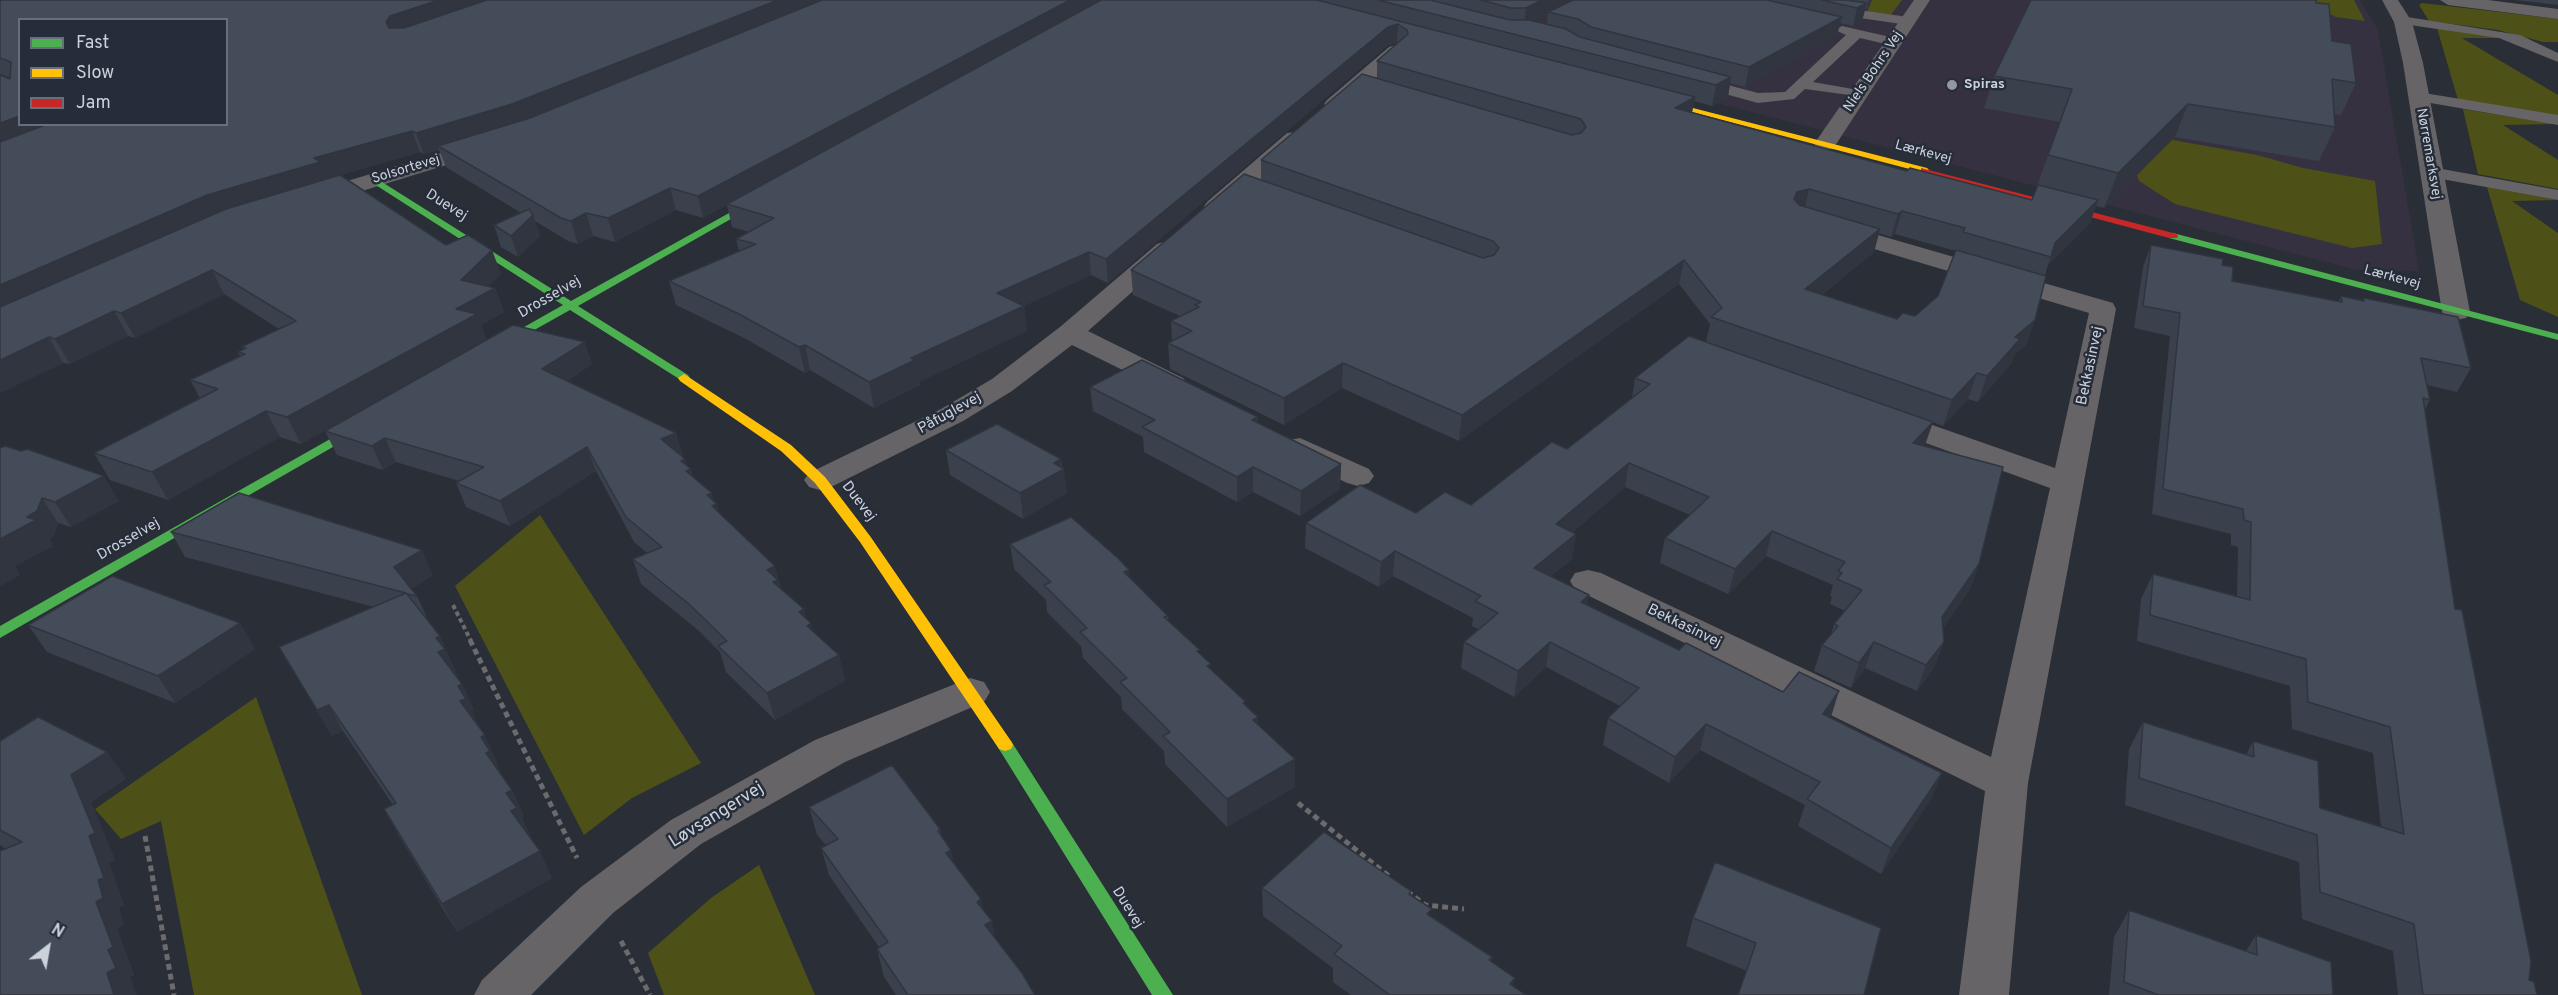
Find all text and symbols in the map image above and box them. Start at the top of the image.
legend [18,18,228,126]
street label: Niels Bohrs Vej [1841,28,1907,116]
text: Fast [76,32,109,55]
text: Slow [76,62,114,85]
place label: Spiras [1964,77,2005,93]
marker: Spiras [1945,78,1959,92]
text: Jam [76,92,111,115]
street label: Nørremarksvej [2412,107,2444,201]
street label: Lærkevej [1893,137,1953,169]
street label: Solsortevej [370,152,442,188]
street label: Duevej [422,186,470,226]
street label: Lærkevej [2362,262,2422,294]
street label: Drosselvej [515,273,585,323]
street label: Bekkasinvej [2074,325,2108,407]
street label: Påfuglevej [915,389,985,439]
street label: Duevej [837,478,879,526]
street label: Drosselvej [94,515,164,565]
street label: Bekkasinvej [1644,601,1724,653]
street label: Løvsangervej [666,778,768,854]
street label: Duevej [1107,884,1147,932]
north arrow [18,917,78,977]
text: N [47,920,67,943]

